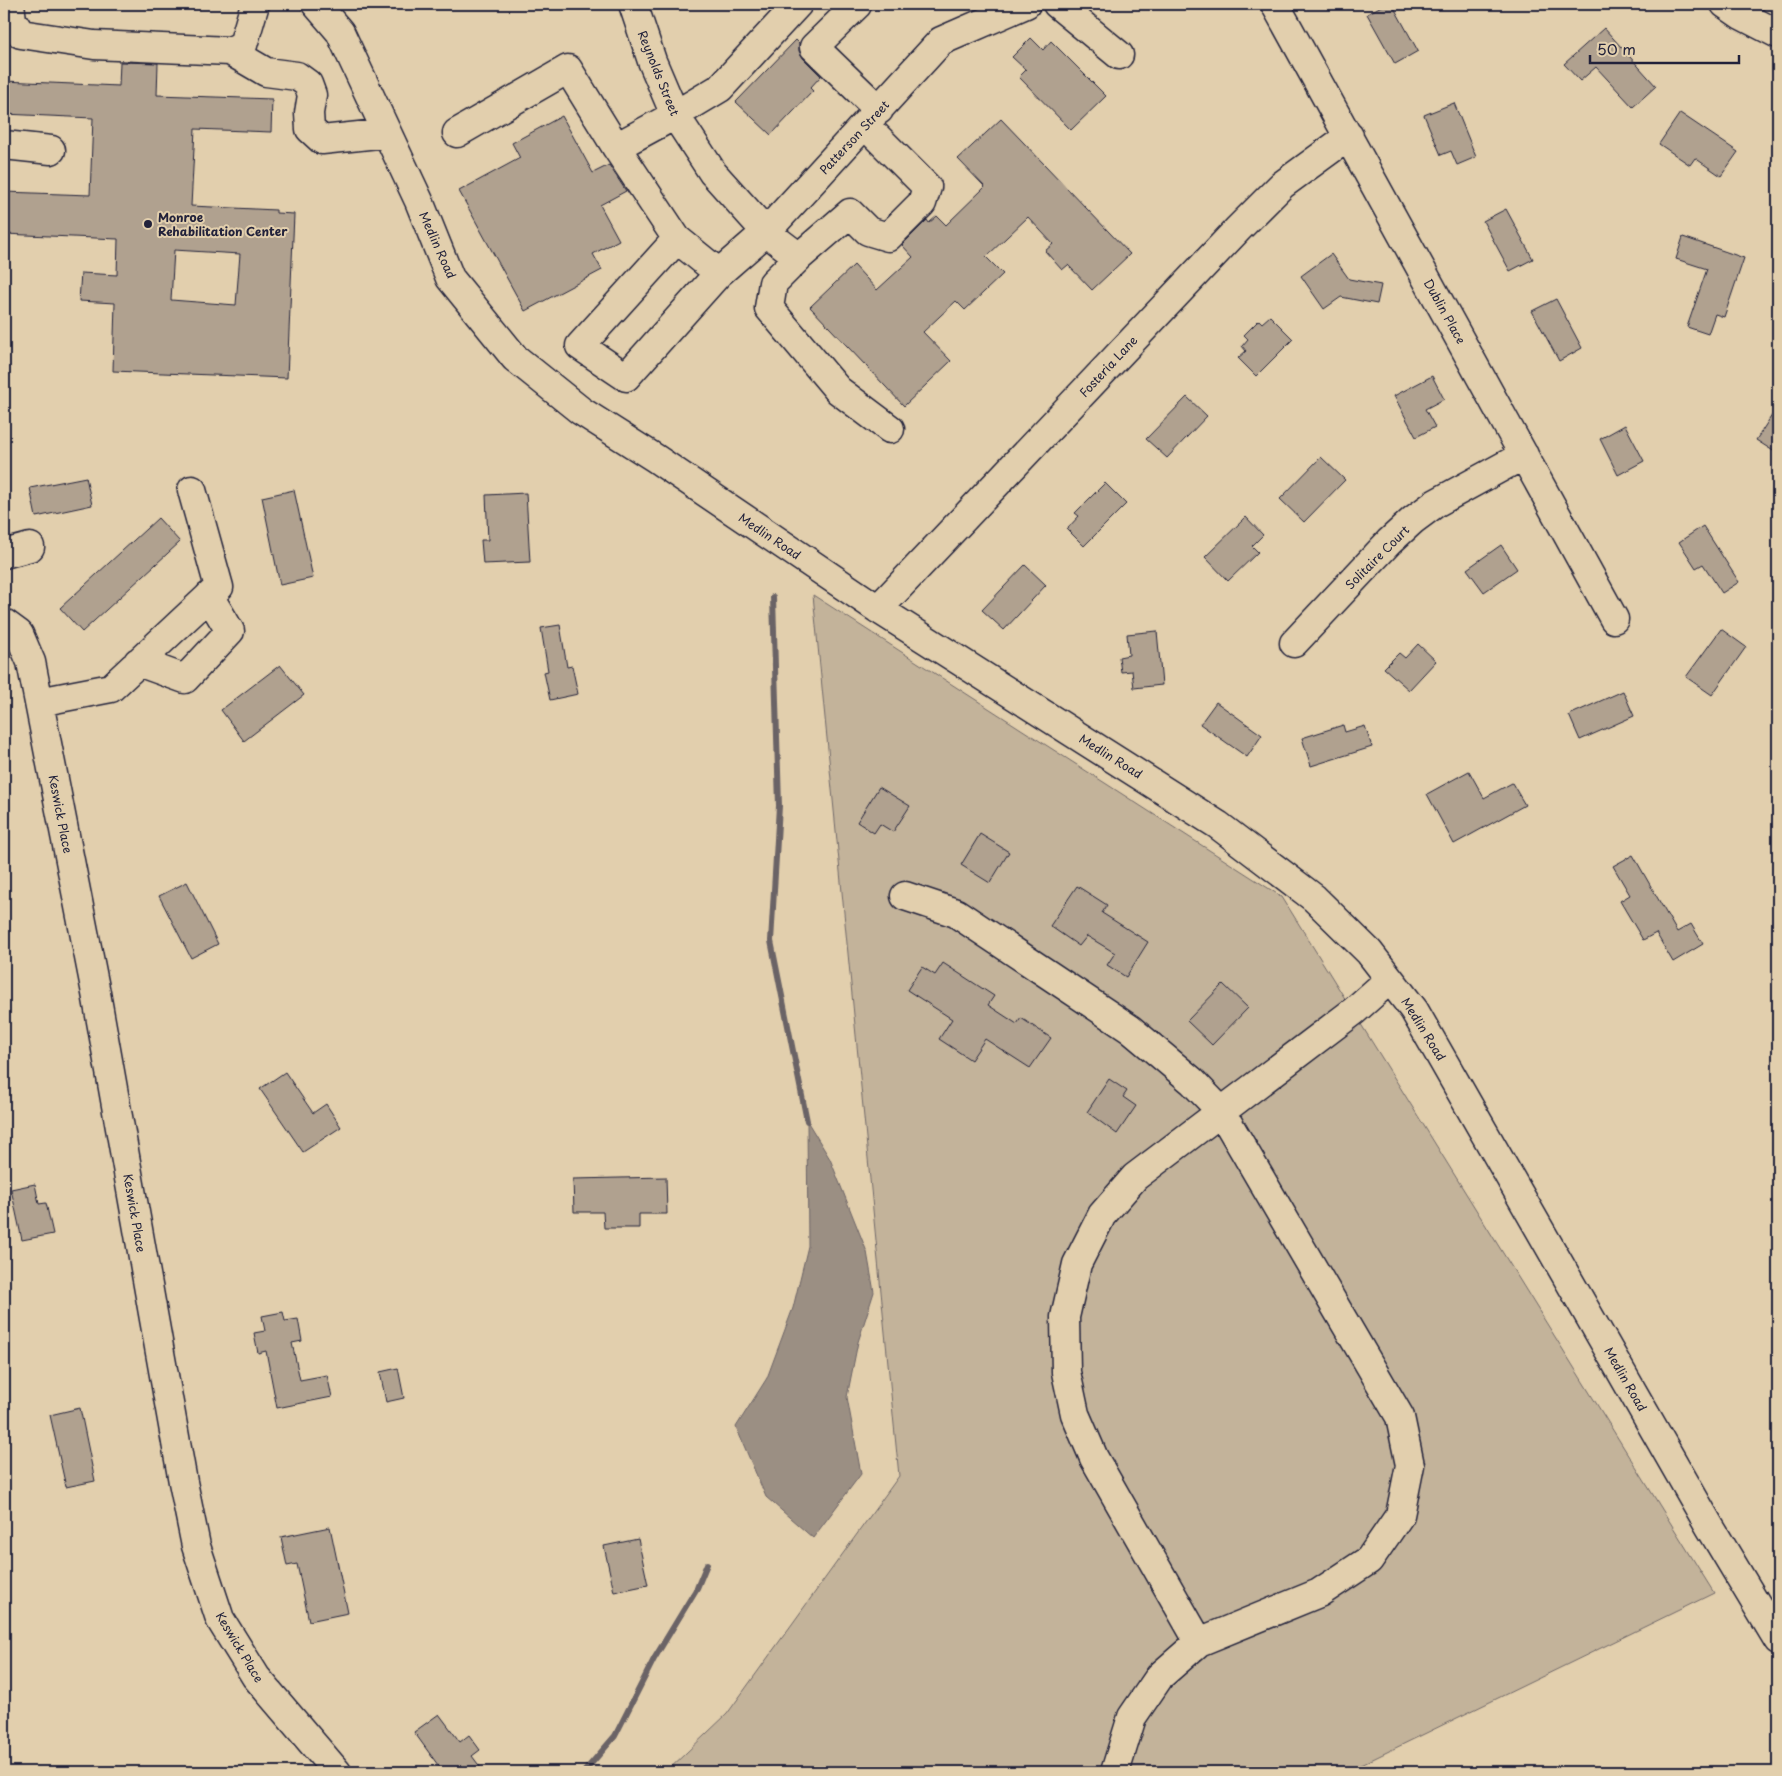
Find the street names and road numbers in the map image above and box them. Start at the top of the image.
street label: Reynolds Street [634,28,684,118]
street label: Patterson Street [815,96,893,178]
street label: Medlin Road [415,209,461,281]
street label: Dublin Place [1420,275,1470,347]
street label: Fosteria Lane [1075,331,1141,401]
street label: Medlin Road [735,509,805,563]
street label: Solitaire Court [1341,521,1413,593]
street label: Medlin Road [1076,729,1146,783]
street label: Keswick Place [45,773,77,855]
street label: Medlin Road [1397,994,1451,1064]
street label: Keswick Place [119,1172,151,1254]
street label: Medlin Road [1600,1343,1652,1415]
street label: Keswick Place [212,1608,268,1686]

